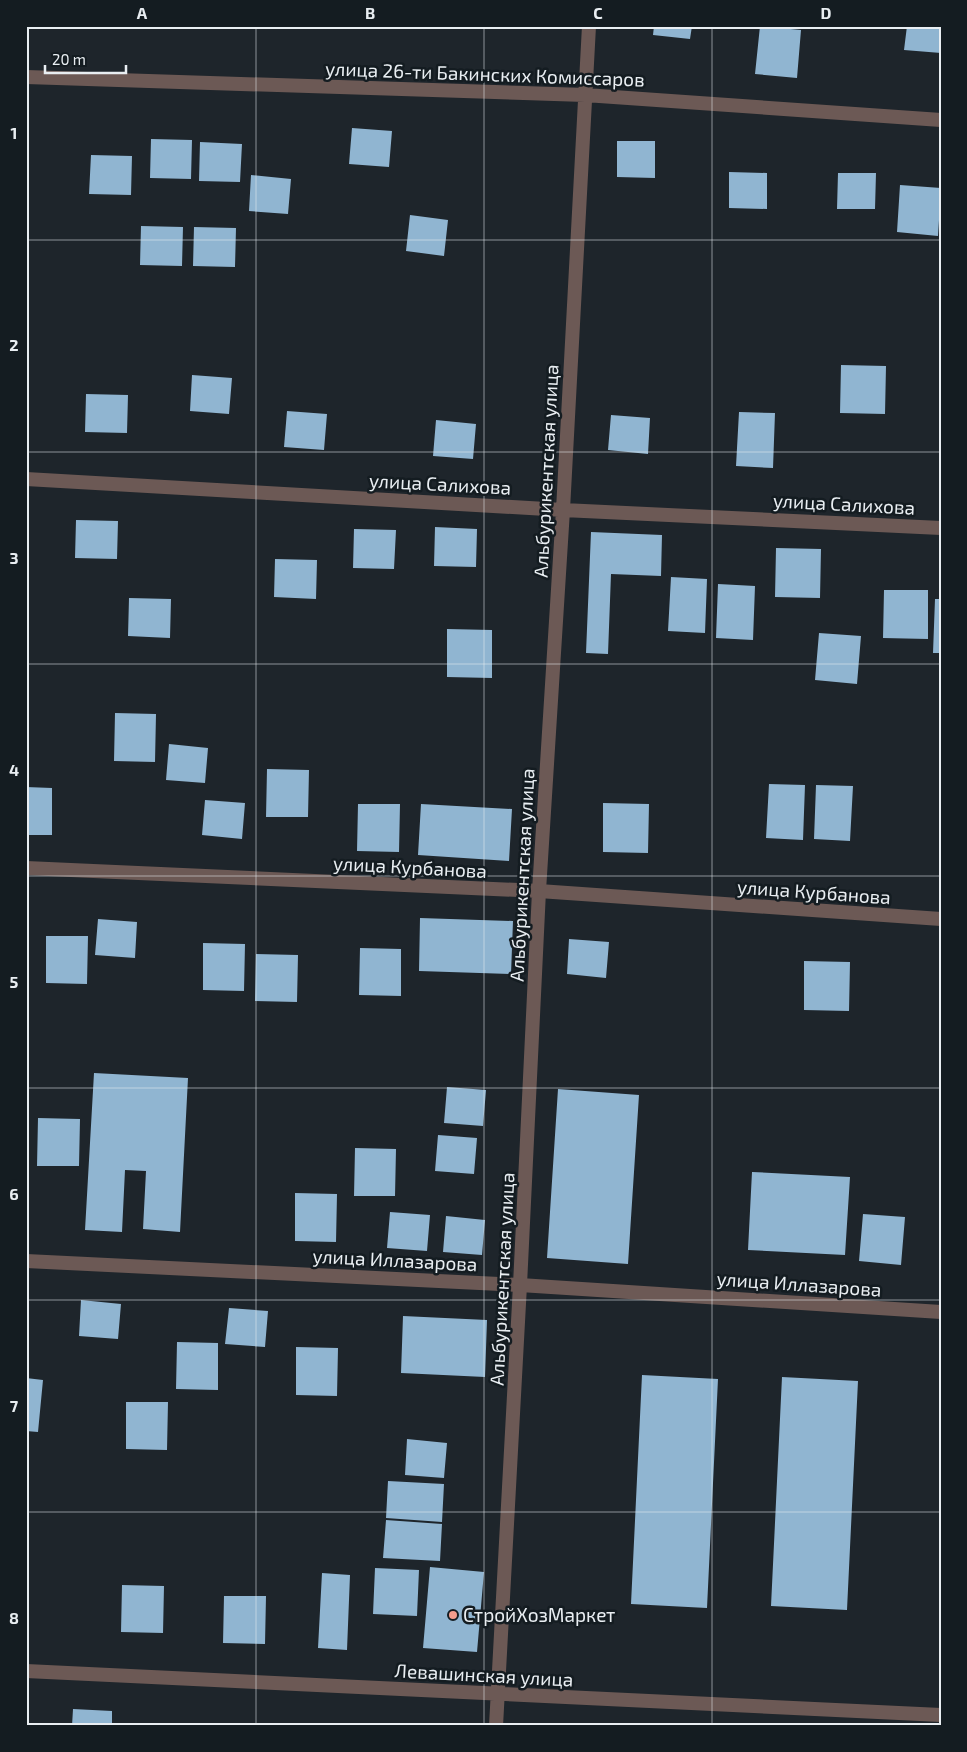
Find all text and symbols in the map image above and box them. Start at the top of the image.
text: A [137,3,148,22]
text: B [365,3,375,22]
text: C [593,3,603,22]
text: D [821,3,832,22]
scale bar [45,42,126,74]
text: 20 m [52,50,86,68]
street label: улица 26-ти Бакинских Комиссаров [325,56,645,92]
text: 1 [11,123,17,142]
text: 2 [9,335,19,354]
street label: Альбурикентская улица [528,364,564,578]
street label: улица Салихова [368,468,512,500]
street label: улица Салихова [772,488,916,520]
text: 3 [9,548,19,567]
text: 4 [9,760,19,779]
street label: Альбурикентская улица [504,768,540,982]
street label: улица Курбанова [333,851,487,883]
street label: улица Курбанова [736,875,892,909]
text: 5 [10,972,19,991]
street label: Альбурикентская улица [484,1172,520,1386]
text: 6 [9,1184,19,1203]
street label: улица Иллазарова [312,1244,478,1276]
street label: улица Иллазарова [716,1266,882,1302]
text: 7 [10,1396,19,1415]
place label: СтройХозМаркет [463,1603,615,1626]
text: 8 [9,1608,19,1627]
marker: СтройХозМаркет [447,1609,459,1621]
street label: Левашинская улица [394,1658,574,1692]

